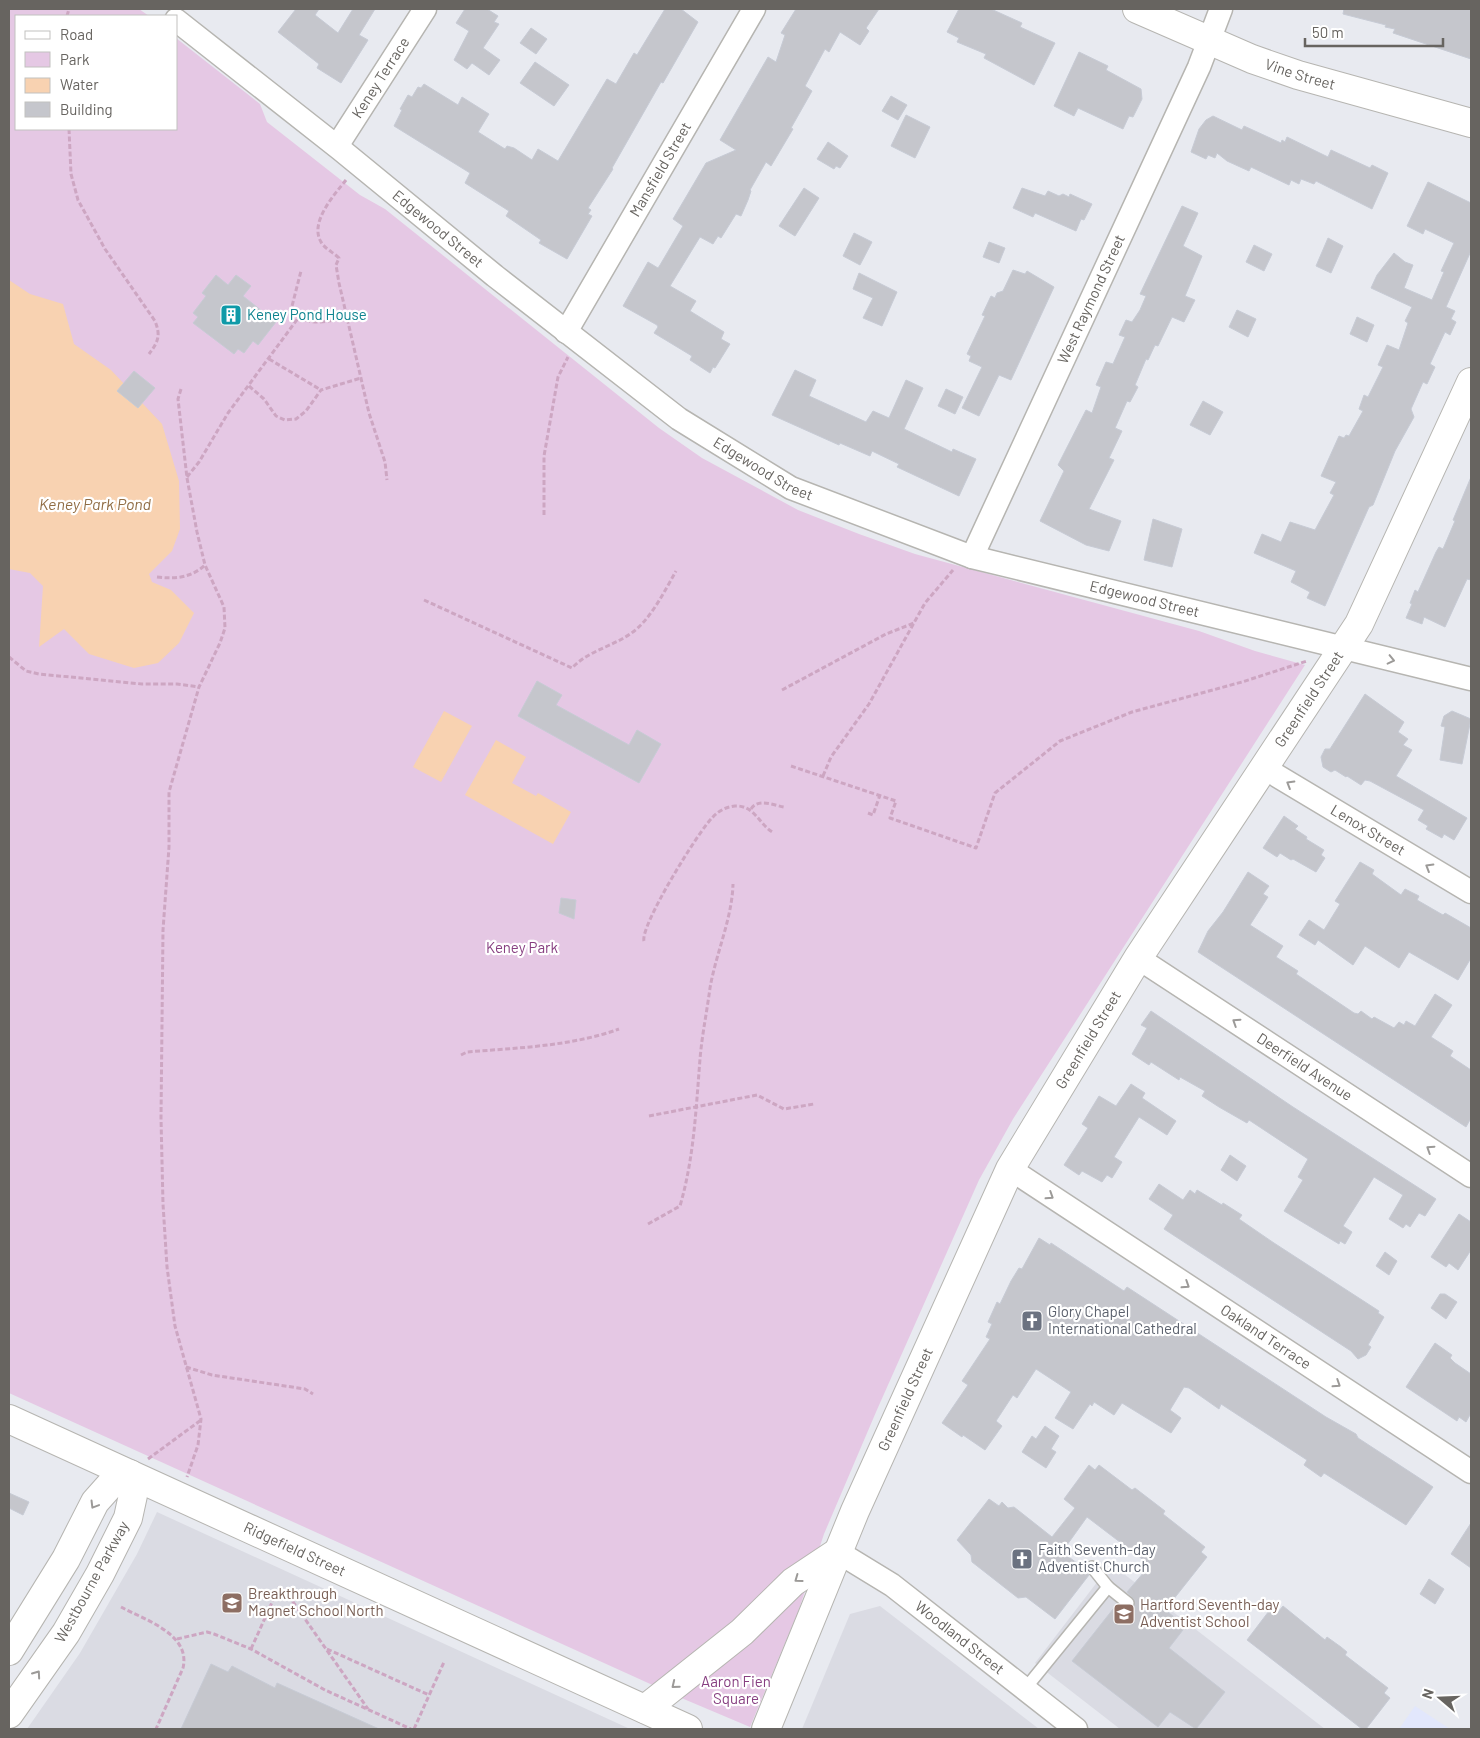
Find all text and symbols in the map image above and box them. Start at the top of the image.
legend [15,15,178,130]
scale bar [1305,15,1442,47]
text: 50 m [1312,23,1344,41]
text: Road [60,25,93,43]
street label: Keney Terrace [347,34,413,121]
text: Park [60,50,90,68]
street label: Vine Street [1263,54,1338,93]
text: Water [60,75,99,93]
text: Building [60,100,113,118]
street label: Mansfield Street [625,118,694,220]
street label: Edgewood Street [389,186,487,271]
street label: West Raymond Street [1053,231,1128,366]
building icon: Keney Pond House [219,303,243,327]
place label: Keney Pond House [247,305,367,323]
street label: Edgewood Street [710,432,816,503]
water label: Keney Park Pond [39,494,152,513]
street label: Edgewood Street [1088,576,1201,620]
street label: Greenfield Street [1270,647,1347,750]
one-way arrow [1386,654,1395,665]
one-way arrow [1286,780,1295,790]
street label: Lenox Street [1328,800,1409,859]
one-way arrow [1426,863,1435,873]
park label: Keney Park [486,938,559,956]
street label: Greenfield Street [1051,987,1124,1092]
one-way arrow [1232,1019,1242,1028]
street label: Deerfield Avenue [1254,1028,1356,1104]
one-way arrow [1427,1146,1436,1155]
one-way arrow [1045,1190,1054,1199]
one-way arrow [1181,1279,1190,1288]
street label: Oakland Terrace [1218,1300,1315,1372]
place label: Glory Chapel International Cathedral [1048,1302,1197,1337]
church icon: Glory Chapel International Cathedral [1020,1309,1044,1333]
street label: Greenfield Street [873,1344,936,1453]
one-way arrow [1332,1377,1341,1387]
one-way arrow [90,1499,100,1508]
street label: Westbourne Parkway [50,1517,132,1645]
street label: Ridgefield Street [241,1517,349,1580]
place label: Faith Seventh-day Adventist Church [1038,1540,1156,1575]
church icon: Faith Seventh-day Adventist Church [1010,1547,1034,1571]
one-way arrow [794,1573,804,1582]
place label: Breakthrough Magnet School North [248,1584,384,1619]
school or university icon: Breakthrough Magnet School North [220,1591,244,1615]
place label: Hartford Seventh-day Adventist School [1140,1595,1280,1630]
street label: Woodland Street [912,1597,1008,1678]
school or university icon: Hartford Seventh-day Adventist School [1112,1602,1136,1626]
one-way arrow [31,1670,40,1680]
park label: Aaron Fien Square [701,1672,771,1707]
north arrow [1415,1673,1465,1723]
one-way arrow [672,1680,681,1688]
text: N [1418,1686,1437,1701]

